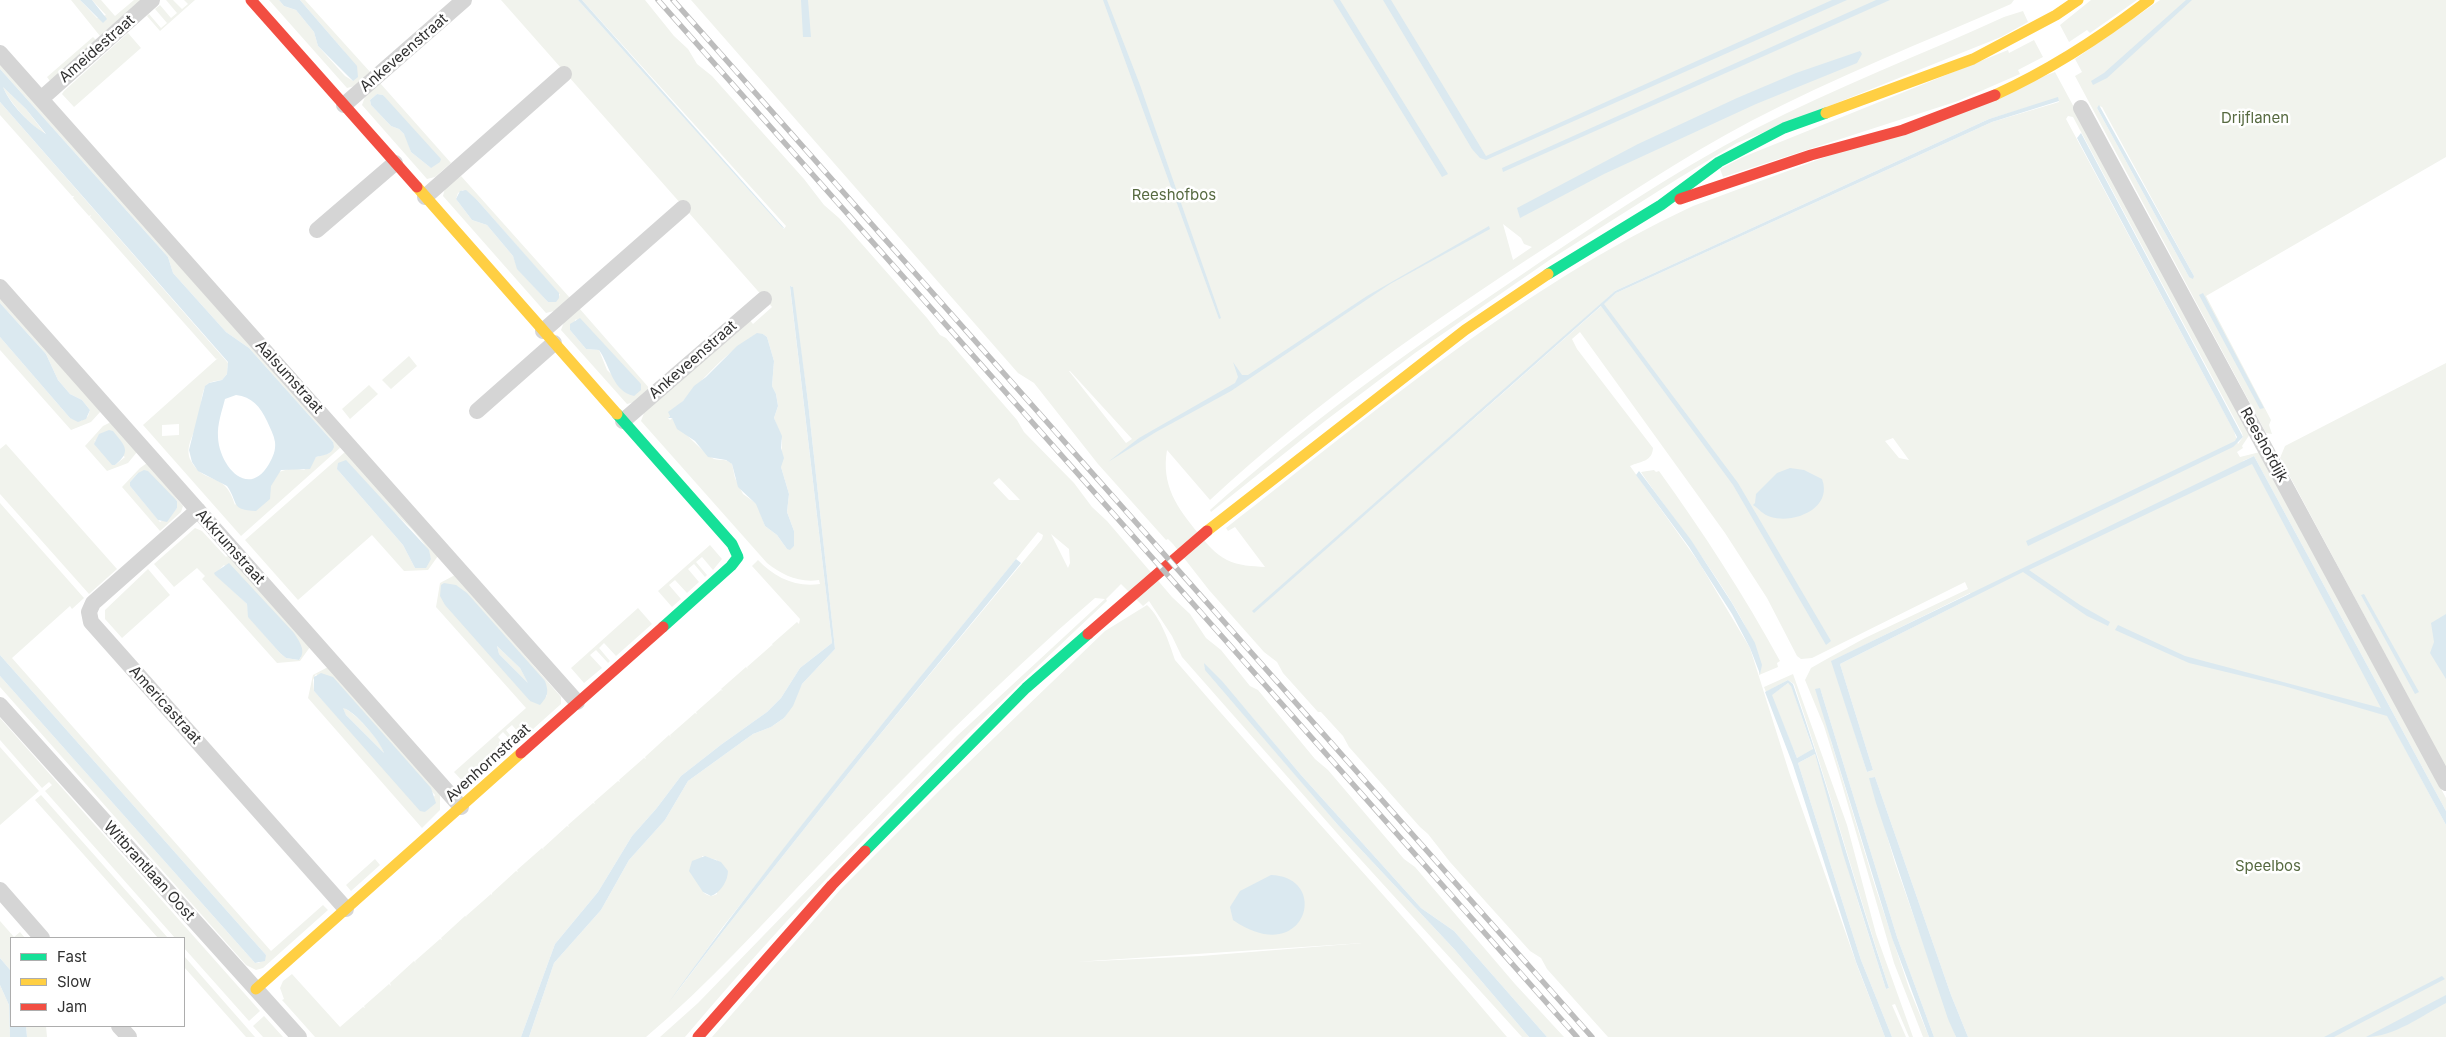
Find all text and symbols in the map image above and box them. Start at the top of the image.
street label: Ankeveenstraat [356,10,452,96]
street label: Ameidestraat [56,11,138,87]
park label: Drijflanen [2221,109,2289,127]
park label: Reeshofbos [1132,186,1216,204]
street label: Ankeveenstraat [645,317,741,403]
street label: Aalsumstraat [251,337,327,417]
street label: Reeshofdijk [2236,405,2292,485]
street label: Akkrumstraat [192,506,268,588]
street label: Americastraat [125,662,205,748]
street label: Avenhornstraat [442,720,534,806]
street label: Witbrantlaan Oost [100,818,198,924]
park label: Speelbos [2235,857,2301,875]
legend [10,937,185,1027]
text: Fast [57,947,87,966]
text: Slow [57,972,91,991]
text: Jam [57,997,87,1016]

